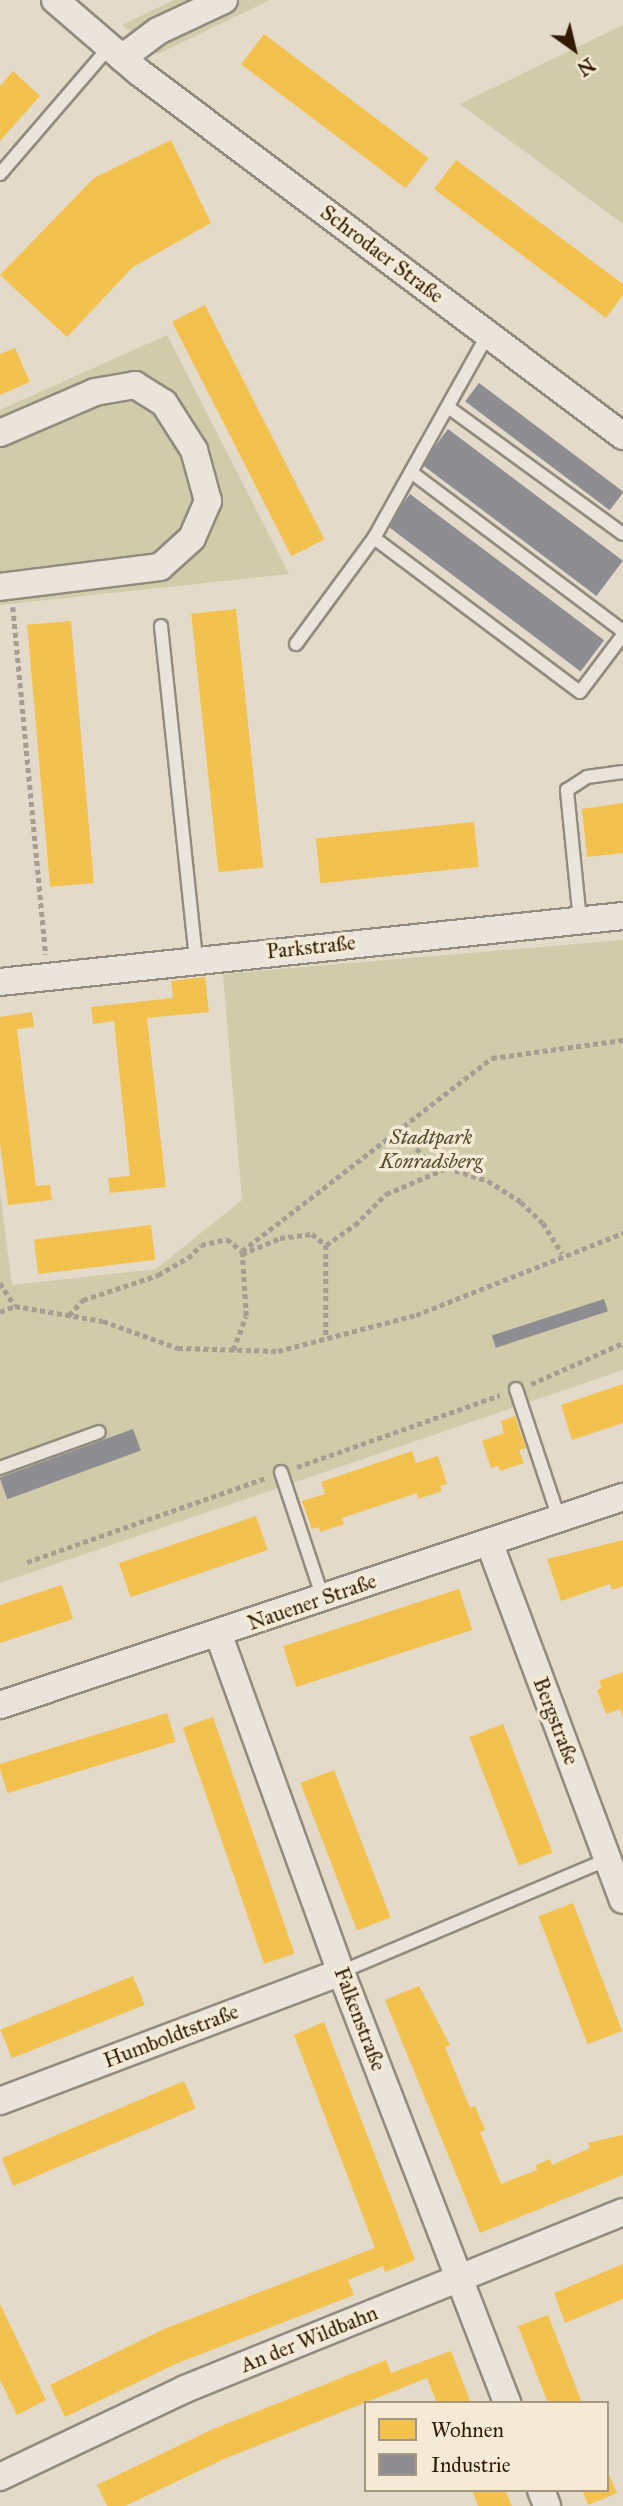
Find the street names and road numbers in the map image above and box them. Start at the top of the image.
street label: Schrodaer Straße [315,200,449,308]
street label: Parkstraße [265,930,357,964]
street label: Nauener Straße [244,1568,380,1636]
street label: Bergstraße [528,1674,584,1768]
street label: Falkenstraße [329,1964,391,2074]
street label: Humboldtstraße [100,1999,242,2073]
street label: An der Wildbahn [237,2300,381,2378]

